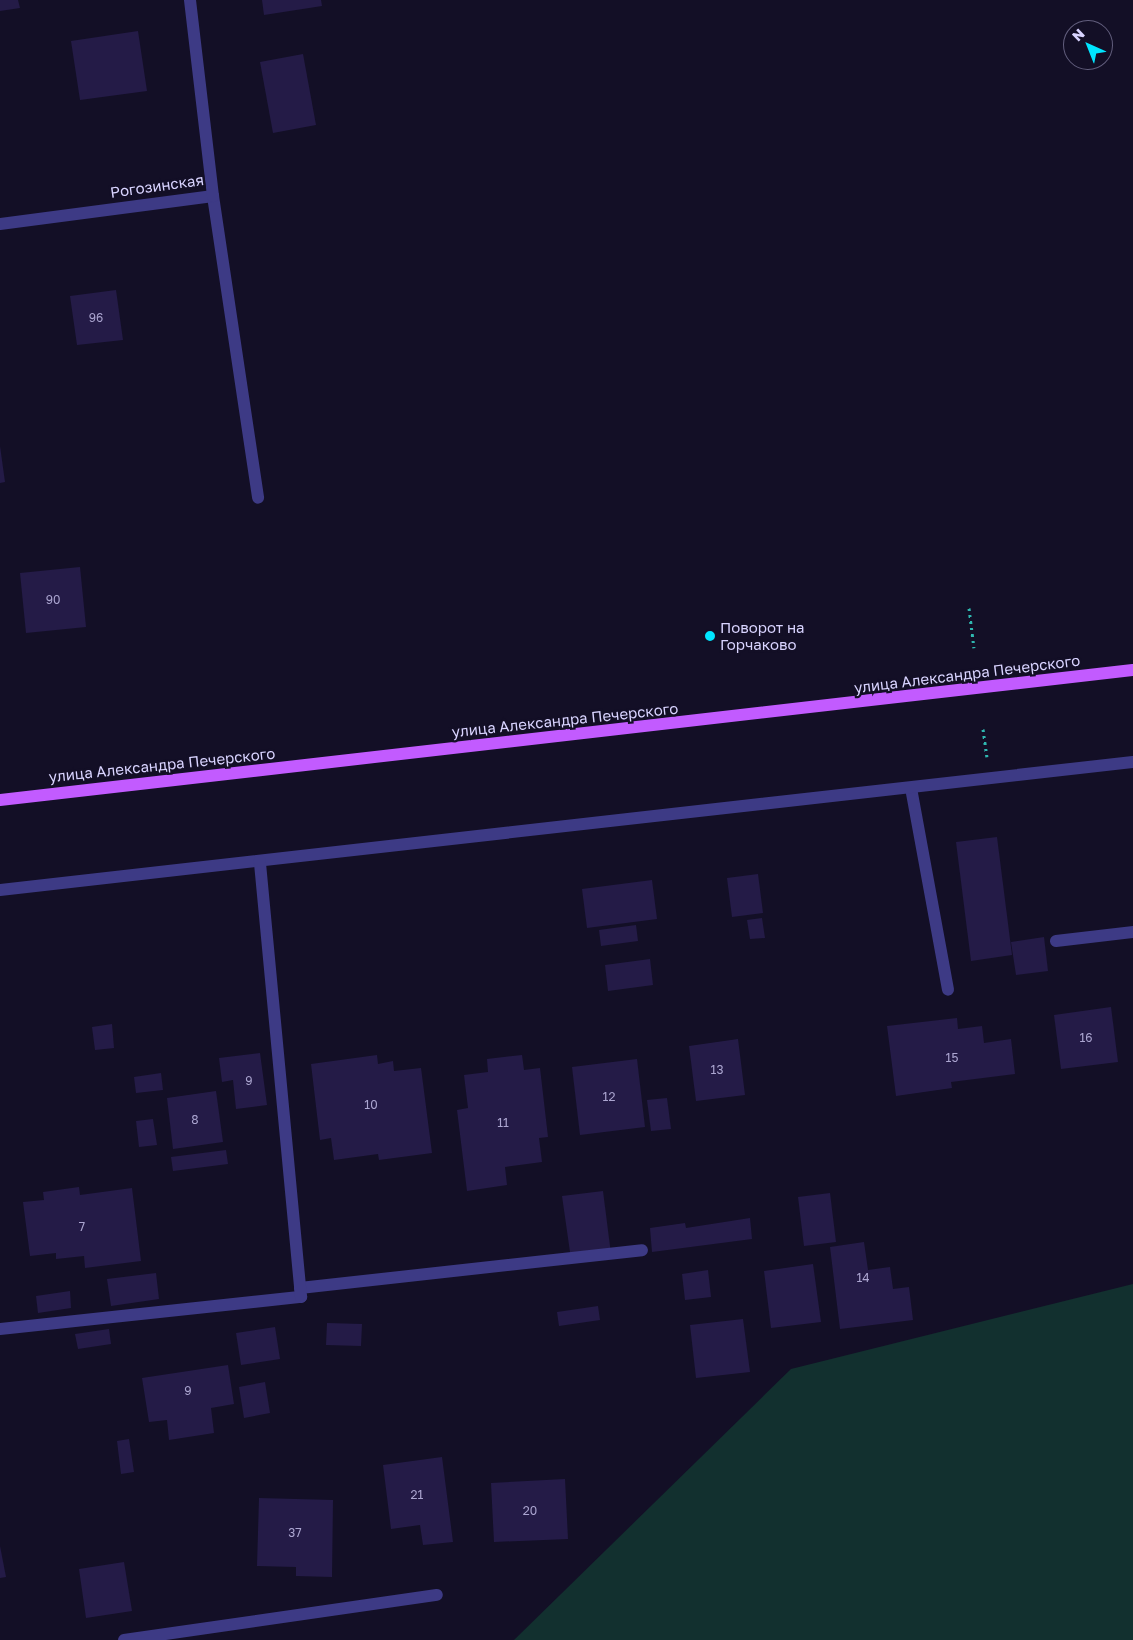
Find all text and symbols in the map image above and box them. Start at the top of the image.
north arrow [1063,20,1113,70]
text: N [1068,25,1088,44]
street label: Рогозинская [109,171,205,201]
house number: 96 [89,311,103,325]
house number: 90 [46,593,60,607]
place label: Поворот на Горчаково [720,618,805,653]
marker: Поворот на Горчаково [704,630,716,642]
street label: улица Александра Печерского [853,651,1081,697]
street label: улица Александра Печерского [451,699,679,741]
street label: улица Александра Печерского [48,744,276,786]
house number: 16 [1079,1031,1093,1045]
house number: 15 [946,1051,958,1065]
house number: 13 [711,1063,723,1077]
house number: 9 [245,1074,253,1088]
house number: 12 [603,1090,615,1104]
house number: 10 [364,1098,378,1112]
house number: 8 [191,1113,199,1127]
house number: 11 [497,1116,509,1130]
house number: 7 [79,1220,85,1234]
house number: 14 [856,1271,870,1285]
house number: 9 [184,1384,192,1398]
house number: 21 [411,1488,423,1502]
house number: 20 [523,1504,537,1518]
house number: 37 [288,1526,302,1540]

